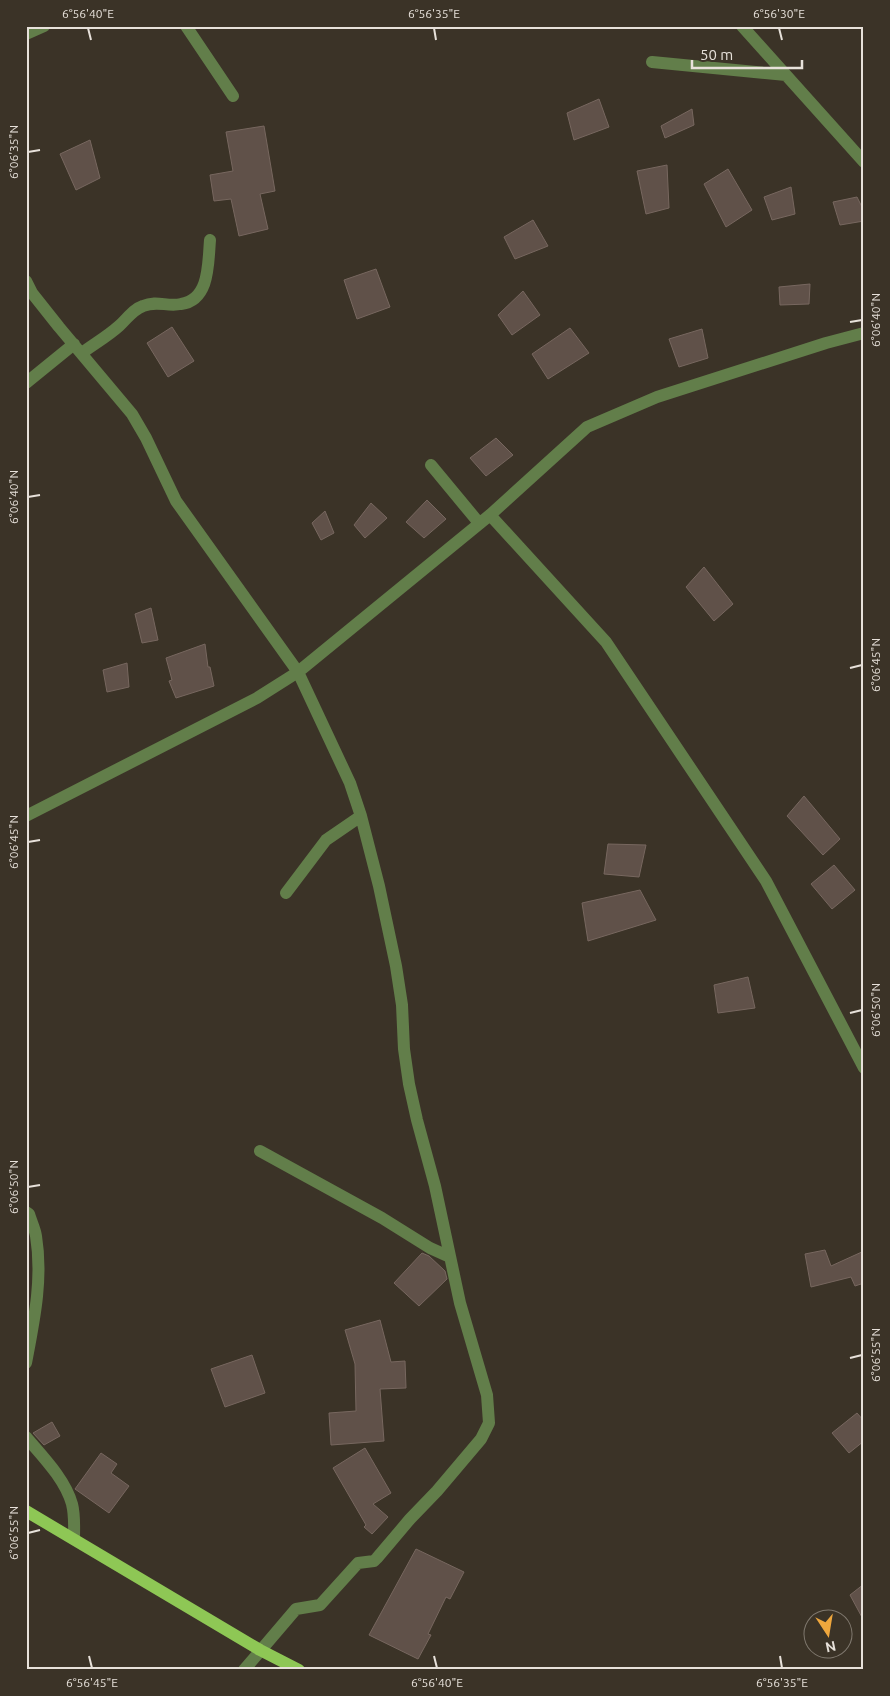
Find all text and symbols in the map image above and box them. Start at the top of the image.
text: 6°56'40"E [62,7,114,20]
text: 6°56'35"E [408,7,460,20]
text: 6°56'30"E [753,7,805,20]
scale bar [692,38,802,70]
text: 50 m [700,46,733,63]
text: 6°06'35"N [7,125,20,179]
text: 6°06'40"N [869,293,882,347]
text: 6°06'40"N [7,470,20,524]
text: 6°06'45"N [869,638,882,692]
text: 6°06'45"N [7,815,20,869]
text: 6°06'50"N [869,983,882,1037]
text: 6°06'50"N [7,1160,20,1214]
text: 6°06'55"N [869,1328,882,1382]
text: 6°06'55"N [7,1506,20,1560]
north arrow [802,1608,852,1658]
text: N [824,1638,837,1656]
text: 6°56'45"E [66,1676,118,1689]
text: 6°56'40"E [411,1676,463,1689]
text: 6°56'35"E [756,1676,808,1689]

